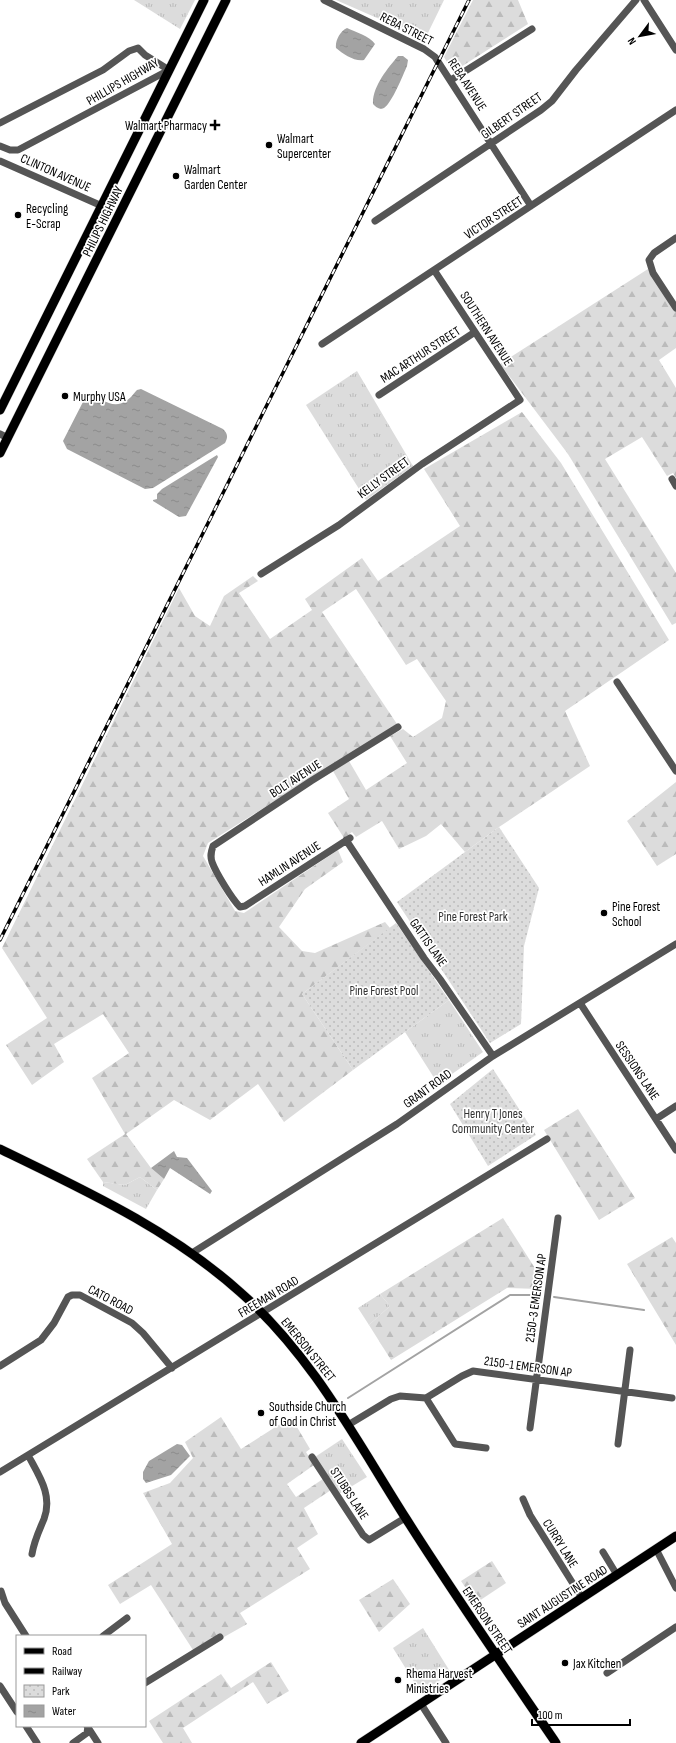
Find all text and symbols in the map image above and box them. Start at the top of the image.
street label: REBA STREET [377,9,436,49]
north arrow [620,16,660,56]
text: N [625,35,639,47]
street label: PHILLIPS HIGHWAY [83,54,162,109]
street label: REBA AVENUE [444,55,490,114]
street label: GILBERT STREET [478,89,545,143]
place label: Walmart Pharmacy [125,118,207,134]
marker: Walmart Pharmacy [210,120,220,130]
place label: Walmart Supercenter [277,131,331,162]
marker: Walmart Supercenter [264,140,274,150]
street label: CLINTON AVENUE [18,150,93,196]
place label: Walmart Garden Center [184,162,247,193]
marker: Walmart Garden Center [171,171,181,181]
street label: PHILIPS HIGHWAY [79,183,127,259]
street label: VICTOR STREET [461,193,526,243]
place label: Recycling E-Scrap [26,201,68,232]
marker: Recycling E-Scrap [13,210,23,220]
street label: SOUTHERN AVENUE [456,288,516,369]
street label: MAC ARTHUR STREET [378,323,464,387]
place label: Murphy USA [73,389,126,405]
marker: Murphy USA [60,391,70,401]
street label: KELLY STREET [355,454,413,502]
street label: BOLT AVENUE [267,756,324,801]
street label: HAMLIN AVENUE [255,838,324,890]
place label: Pine Forest School [612,899,660,930]
marker: Pine Forest School [599,908,609,918]
park label: Pine Forest Park [438,909,508,925]
street label: GATTIS LANE [406,915,450,970]
park label: Pine Forest Pool [349,983,419,999]
street label: SESSIONS LANE [612,1038,663,1103]
street label: GRANT ROAD [400,1066,455,1112]
park label: Henry T Jones Community Center [452,1106,535,1137]
street label: 2150-3 EMERSON AP [522,1252,550,1344]
street label: FREEMAN ROAD [235,1272,302,1321]
street label: CATO ROAD [85,1281,136,1318]
street label: EMERSON STREET [278,1314,339,1385]
street label: 2150-1 EMERSON AP [483,1353,573,1381]
place label: Southside Church of God in Christ [269,1399,346,1430]
marker: Southside Church of God in Christ [256,1408,266,1418]
street label: STUBBS LANE [326,1464,372,1523]
street label: CURRY LANE [539,1516,581,1571]
street label: SAINT AUGUSTINE ROAD [514,1562,611,1632]
street label: EMERSON STREET [459,1584,516,1657]
legend [16,1635,146,1727]
text: Road [52,1644,72,1659]
place label: Jax Kitchen [572,1656,621,1672]
marker: Jax Kitchen [560,1658,570,1668]
text: Railway [52,1664,83,1679]
place label: Rhema Harvest Ministries [406,1666,472,1697]
marker: Rhema Harvest Ministries [393,1675,403,1685]
text: Park [52,1684,70,1699]
scale bar [532,1701,630,1727]
text: Water [52,1704,76,1719]
text: 100 m [538,1708,563,1723]

